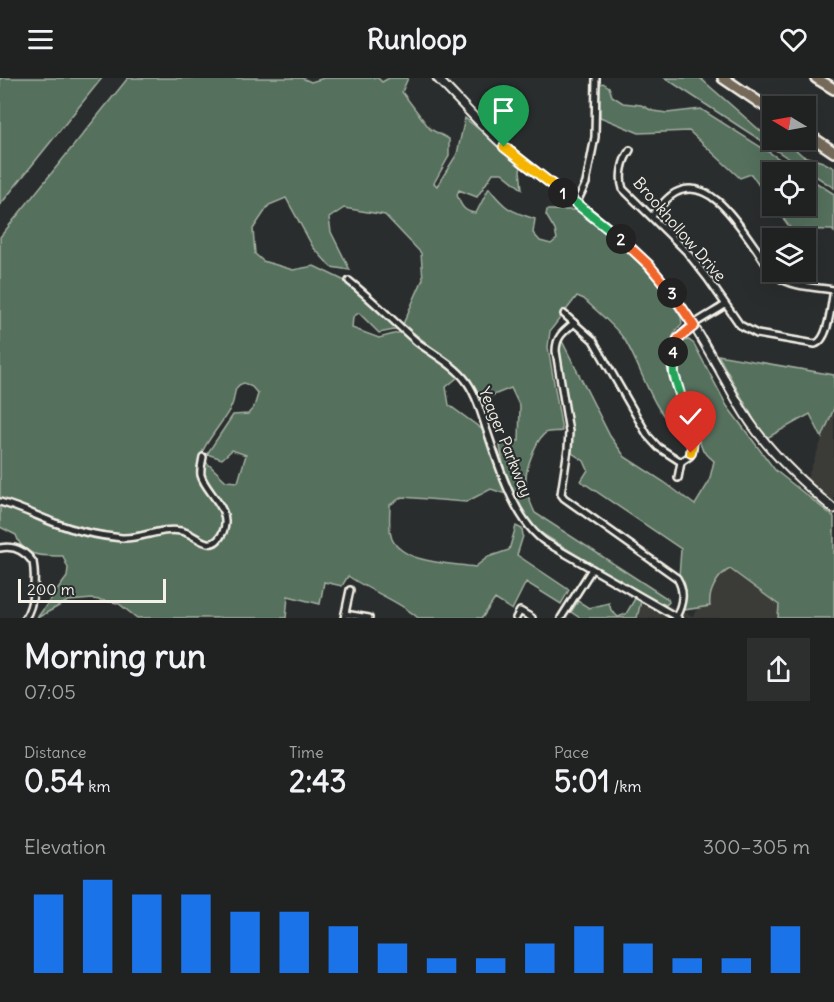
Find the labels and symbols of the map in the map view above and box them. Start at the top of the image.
pin [478,85,529,147]
north arrow [762,96,816,150]
street label: Brookhollow Drive [629,173,731,285]
pin: 1 [548,178,578,208]
pin: 2 [606,224,636,254]
pin: 3 [657,278,687,308]
pin: 4 [658,337,688,367]
street label: Yeager Parkway [475,384,537,500]
pin [665,391,716,453]
scale bar [18,576,166,604]

